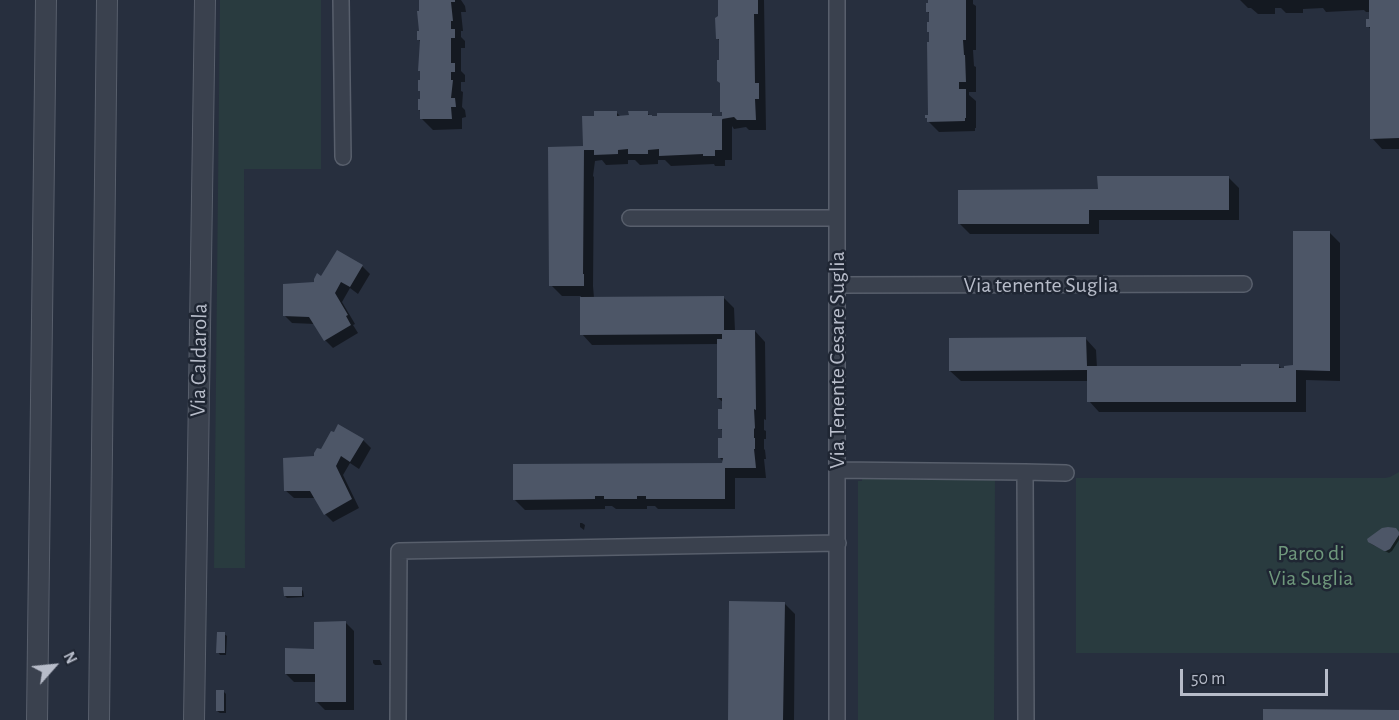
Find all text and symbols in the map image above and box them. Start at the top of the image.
street label: Via Tenente Cesare Suglia [824,251,850,469]
street label: Via tenente Suglia [964,272,1118,298]
street label: Via Caldarola [185,303,213,417]
park label: Parco di Via Suglia [1269,540,1353,592]
north arrow [24,636,84,696]
text: N [60,649,80,666]
scale bar [1183,657,1332,695]
text: 50 m [1191,670,1225,688]

